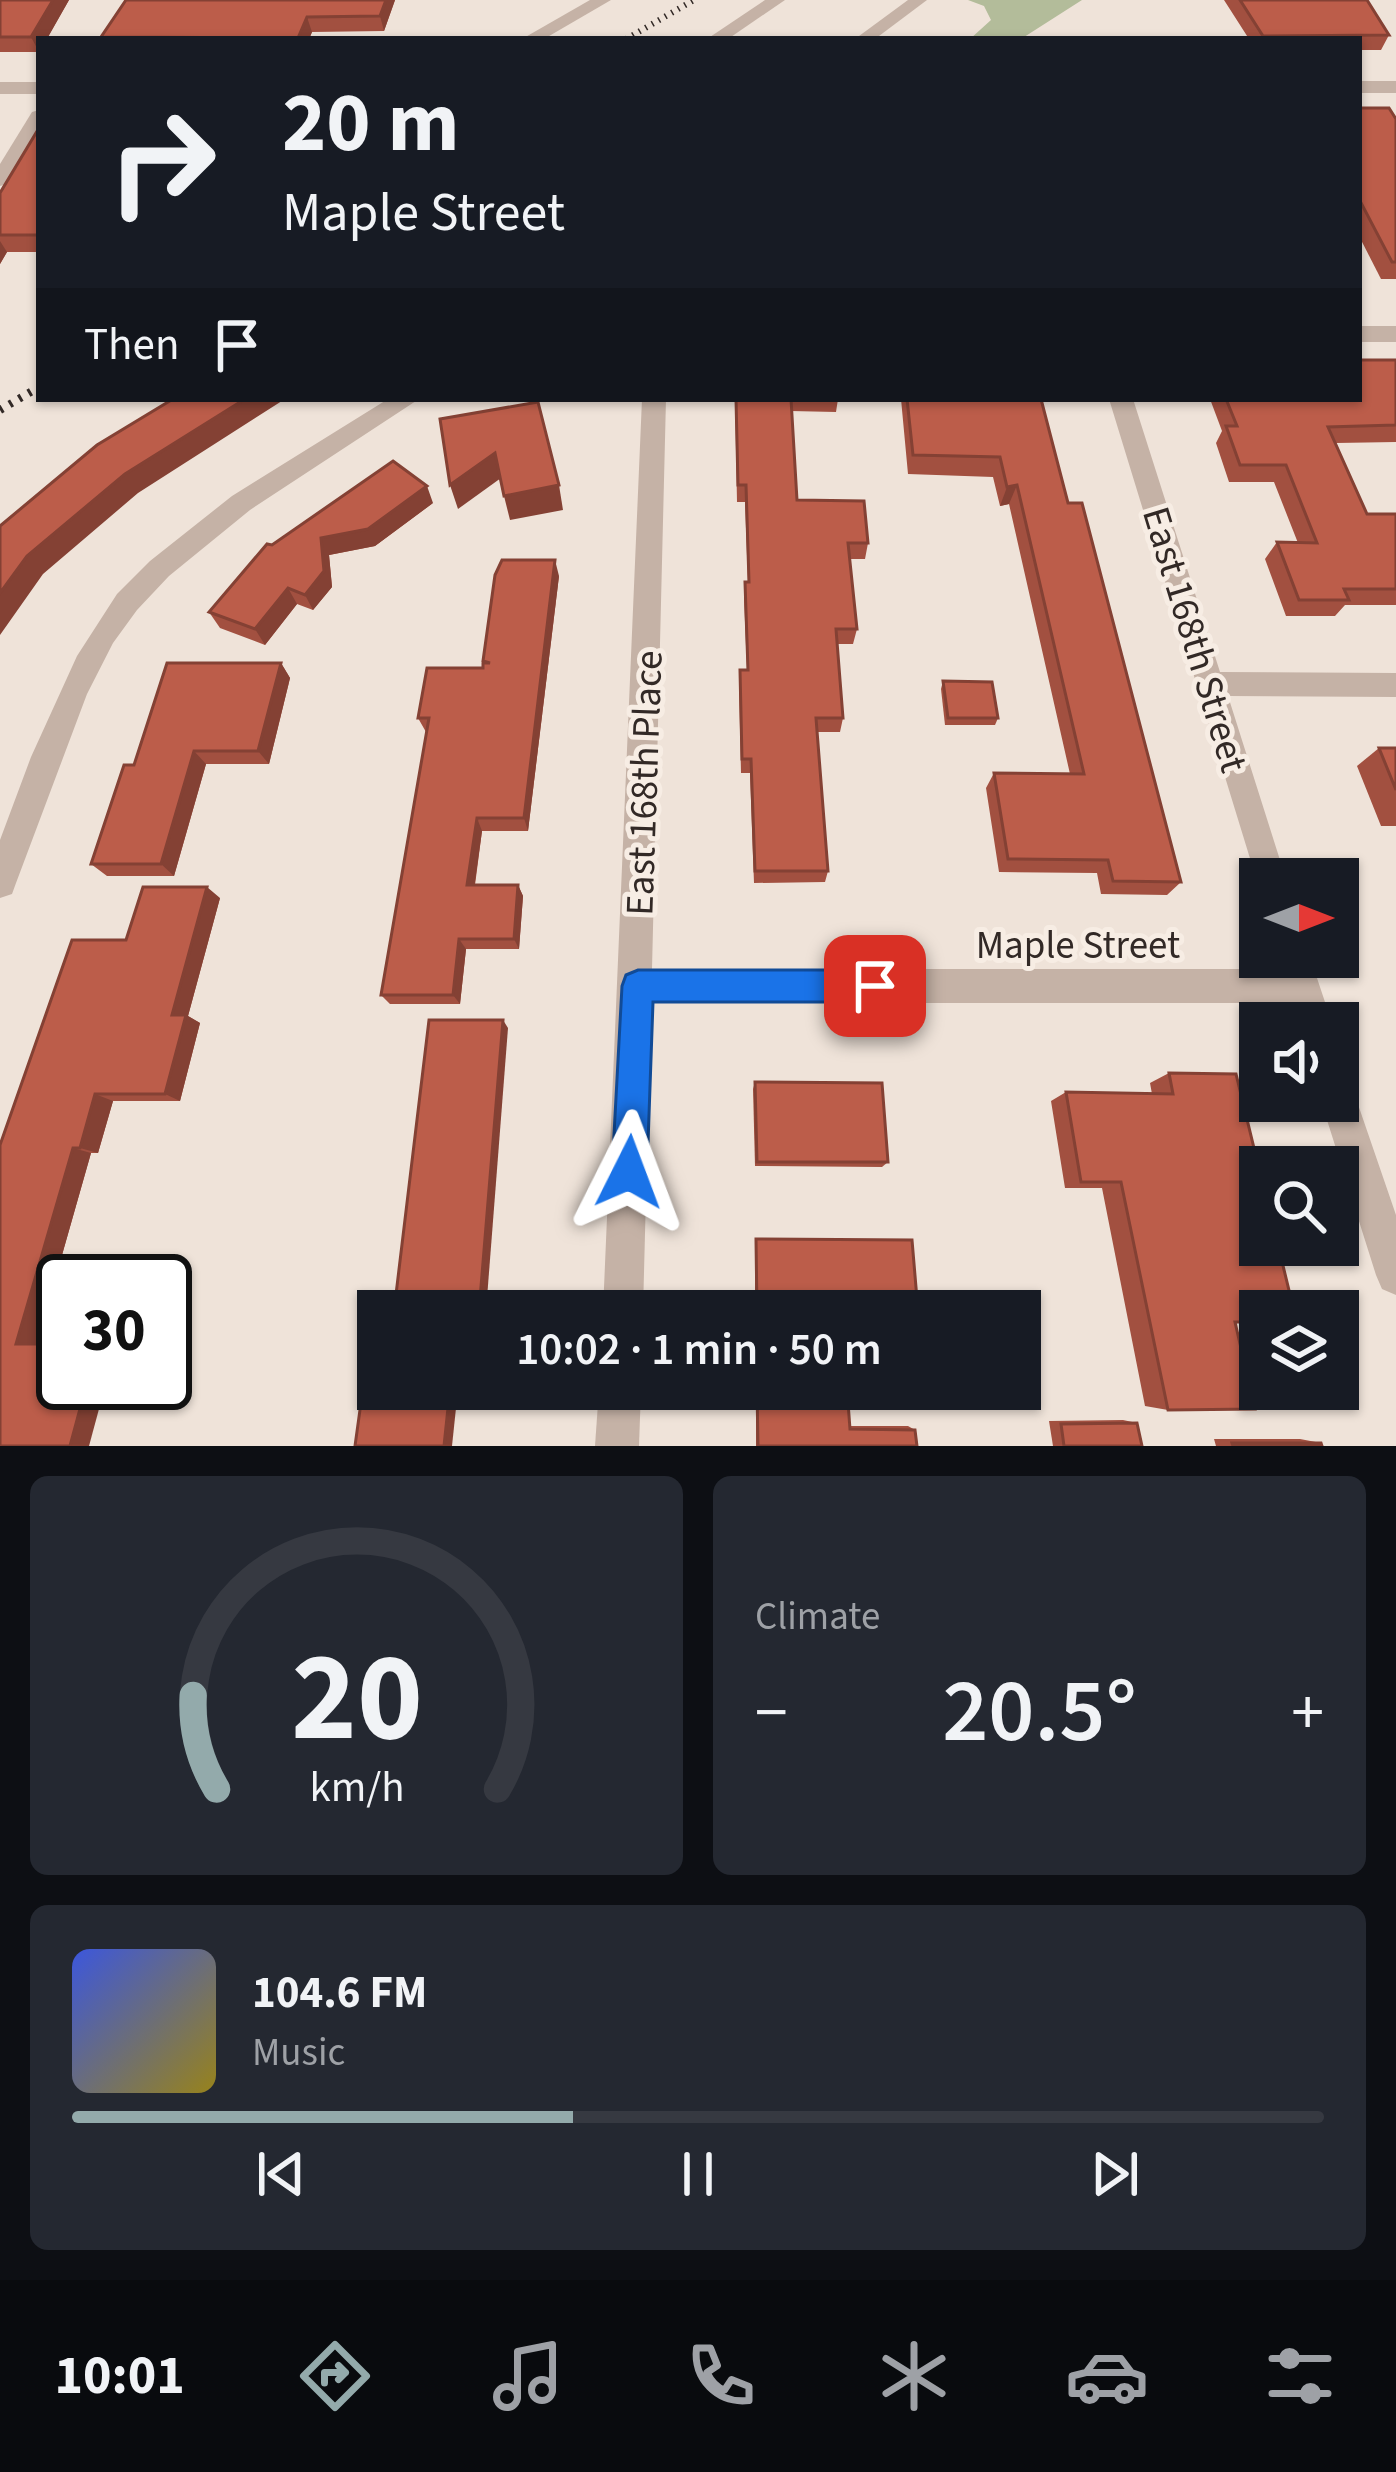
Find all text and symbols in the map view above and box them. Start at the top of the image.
text: 20 m [282,64,460,184]
icon: right [84,84,240,240]
text: Maple Street [282,175,565,252]
icon: arrive [204,312,270,378]
text: Then [84,313,180,377]
street label: East 168th Street [1127,500,1261,779]
street label: East 168th Place [612,650,678,917]
north arrow [1239,858,1359,978]
map controls [1239,858,1359,1410]
street label: Maple Street [976,918,1180,974]
pin [824,935,926,1037]
icon: arrive [842,953,908,1019]
button: sound [1239,1002,1359,1122]
position arrow [566,1109,692,1235]
button: search [1239,1146,1359,1266]
speed limit sign: 30 [36,1254,192,1410]
button: layers [1239,1290,1359,1410]
text: 10:02 · 1 min · 50 m [516,1318,882,1382]
text: Climate [755,1589,880,1645]
text: 20 [291,1610,422,1788]
text: 20.5° [942,1648,1137,1776]
text: − [755,1666,788,1760]
text: + [1291,1666,1324,1760]
text: km/h [309,1756,404,1817]
text: 104.6 FM [252,1961,427,2025]
text: Music [252,2025,345,2081]
icon: previous [248,2141,314,2207]
icon: pause [665,2141,731,2207]
icon: next [1082,2141,1148,2207]
icon: directions [293,2334,377,2418]
icon: music [486,2334,570,2418]
icon: phone [679,2334,763,2418]
icon: climate [872,2334,956,2418]
icon: car [1065,2334,1149,2418]
icon: filters [1258,2334,1342,2418]
text: 10:01 [54,2338,185,2415]

